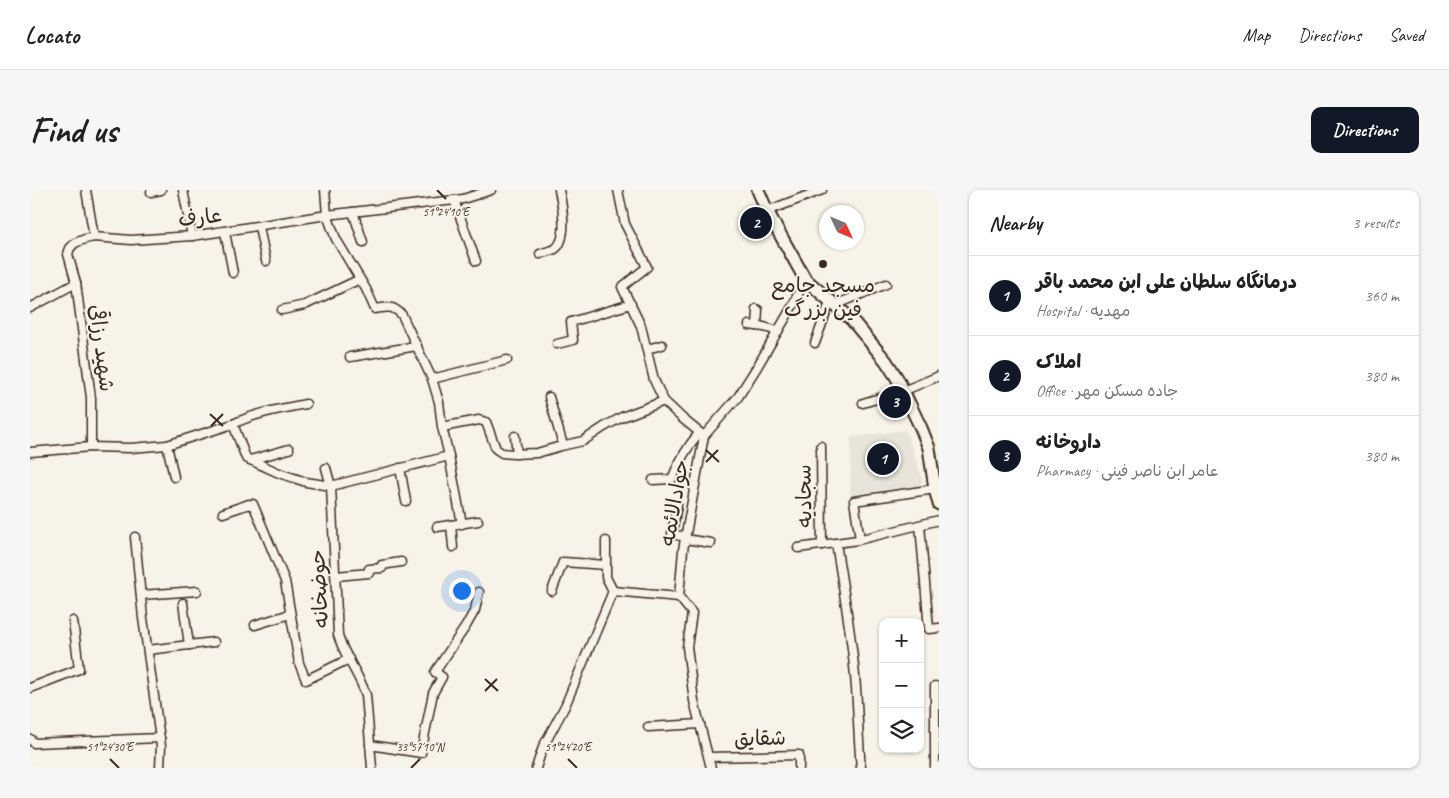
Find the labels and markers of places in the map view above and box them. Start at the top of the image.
pin: 2 [740,204,772,242]
marker: مسجد جامع فین بزرگ [817,258,829,270]
place label: مسجد جامع فین بزرگ [771,272,875,322]
pin: 3 [879,383,911,421]
pin: 1 [867,440,899,478]

